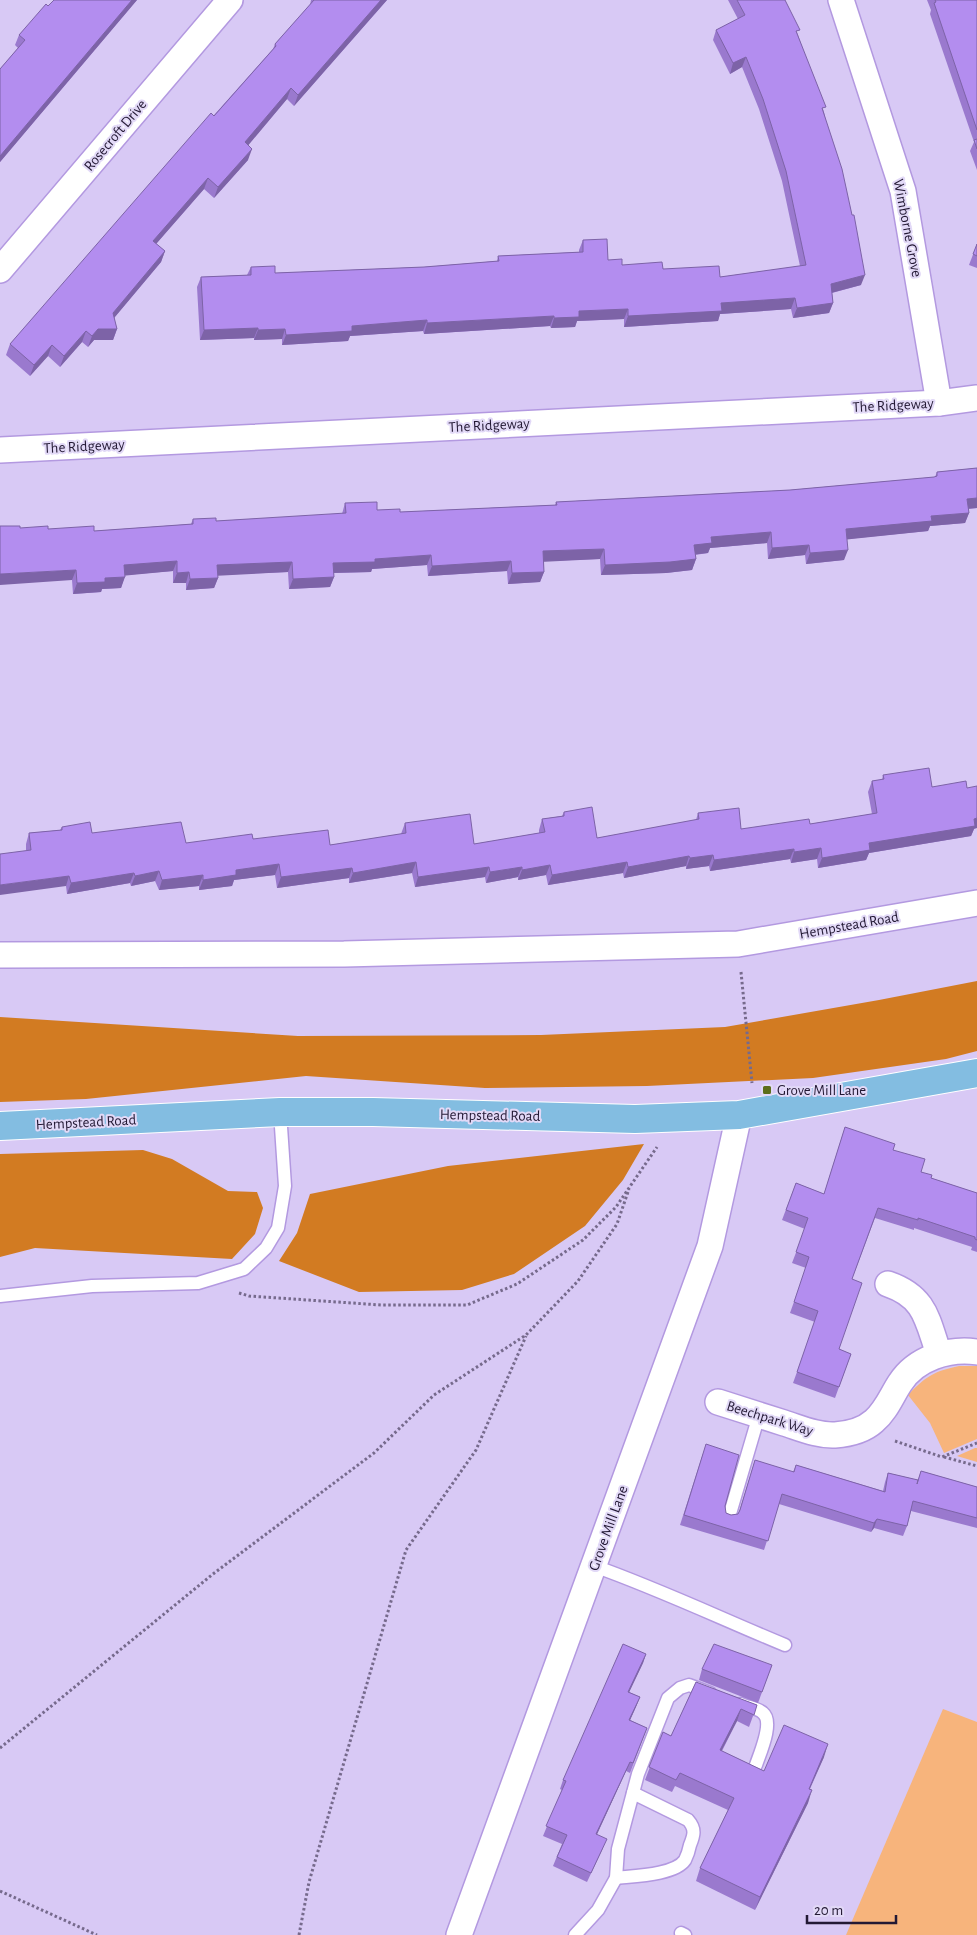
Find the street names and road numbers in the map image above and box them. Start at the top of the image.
street label: Rosecroft Drive [81,97,150,174]
street label: Wimborne Grove [891,178,924,279]
street label: The Ridgeway [852,396,935,415]
street label: The Ridgeway [448,416,531,435]
street label: The Ridgeway [43,437,126,456]
street label: Hempstead Road [798,909,900,942]
street label: Hempstead Road [440,1107,541,1124]
street label: Hempstead Road [35,1112,137,1133]
street label: Beechpark Way [725,1398,815,1439]
street label: Grove Mill Lane [586,1484,631,1573]

